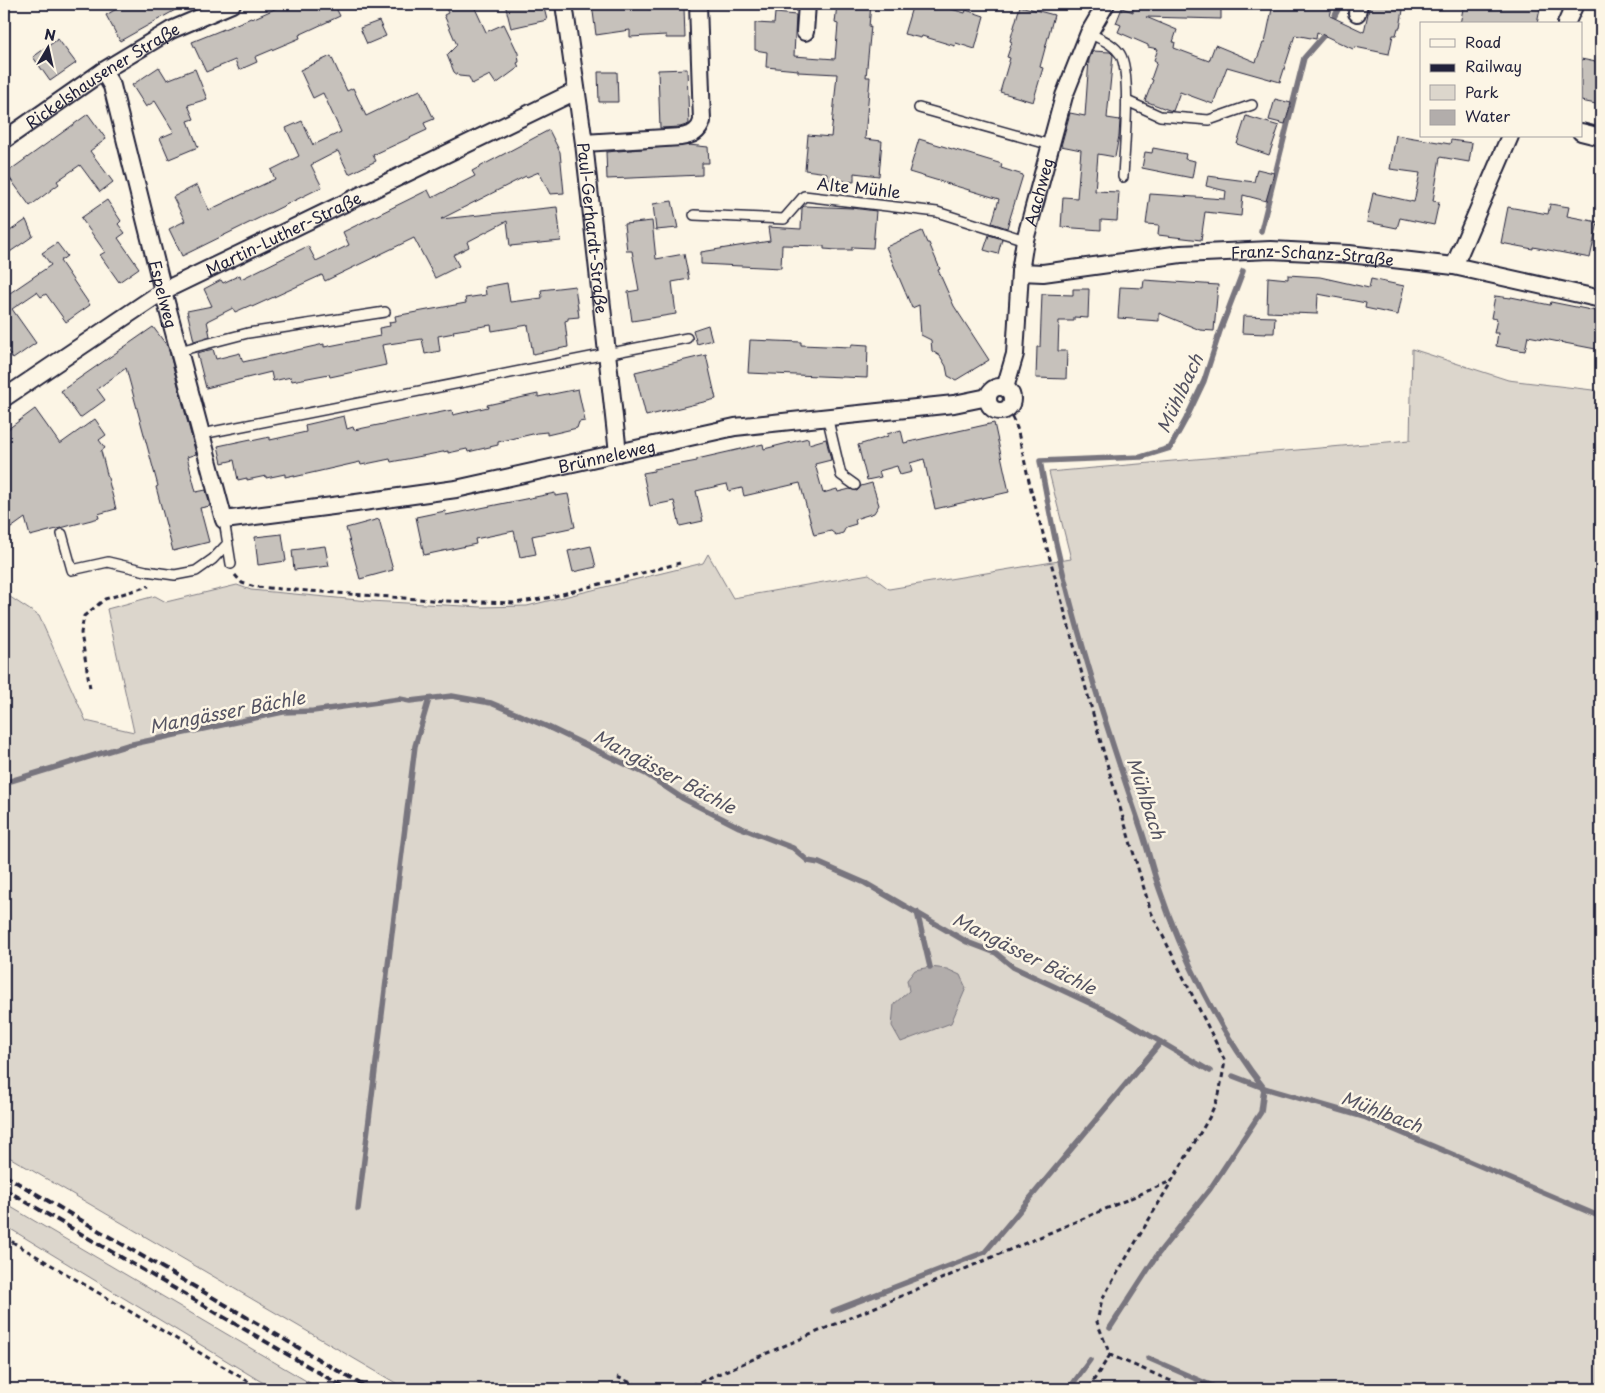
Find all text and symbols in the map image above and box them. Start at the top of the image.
street label: Rickelshausener Straße [20,16,183,134]
north arrow [22,22,72,72]
legend [1420,22,1582,138]
text: N [43,23,57,46]
text: Road [1465,30,1501,53]
text: Railway [1465,54,1522,77]
text: Park [1465,80,1499,103]
text: Water [1465,104,1510,127]
street label: Paul-Gerhardt-Straße [572,141,615,315]
street label: Aachweg [1017,155,1059,229]
street label: Alte Mühle [816,171,902,203]
street label: Martin-Luther-Straße [201,185,365,281]
street label: Franz-Schanz-Straße [1230,238,1395,271]
street label: Espelweg [144,258,184,331]
water label: Mühlbach [1149,349,1209,437]
street label: Brünneleweg [555,433,658,478]
water label: Mangässer Bächle [147,682,308,739]
water label: Mangässer Bächle [589,722,742,820]
water label: Mühlbach [1121,754,1173,843]
water label: Mangässer Bächle [948,905,1102,1001]
water label: Mühlbach [1338,1083,1427,1139]

